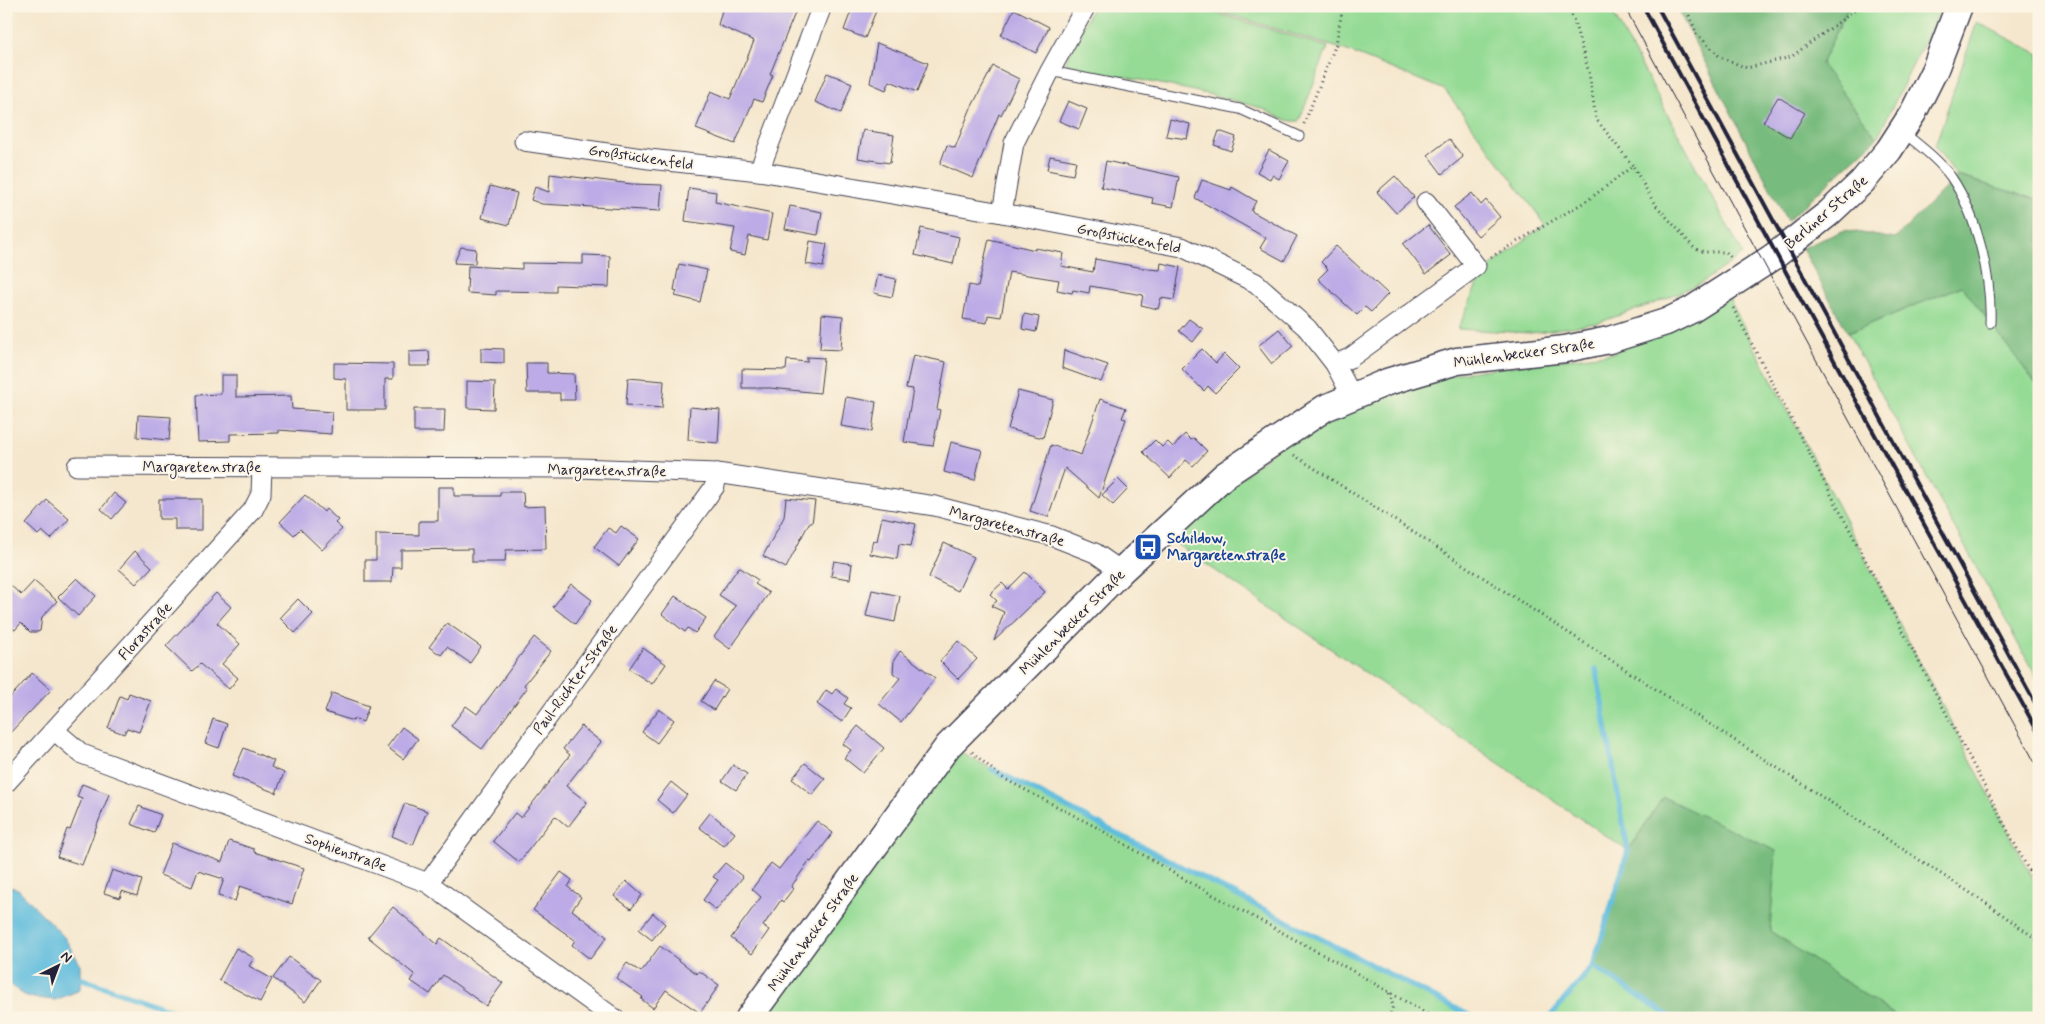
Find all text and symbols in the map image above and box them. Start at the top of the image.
street label: Großstückenfeld [587,141,695,175]
street label: Berliner Straße [1781,171,1872,254]
street label: Großstückenfeld [1075,219,1183,259]
street label: Mühlenbecker Straße [1452,334,1596,374]
street label: Margaretenstraße [143,458,261,479]
street label: Margaretenstraße [547,460,667,483]
street label: Margaretenstraße [947,502,1067,553]
place label: Schildow, Margaretenstraße [1167,529,1286,568]
bus stop icon: Schildow, Margaretenstraße [1133,532,1163,562]
street label: Mühlenbecker Straße [1015,565,1130,680]
street label: Florastraße [114,598,177,665]
street label: Paul-Richter-Straße [529,620,623,739]
street label: Sophienstraße [302,829,390,877]
street label: Mühlenbecker Straße [764,869,864,996]
north arrow [32,942,82,992]
text: N [57,947,76,967]

